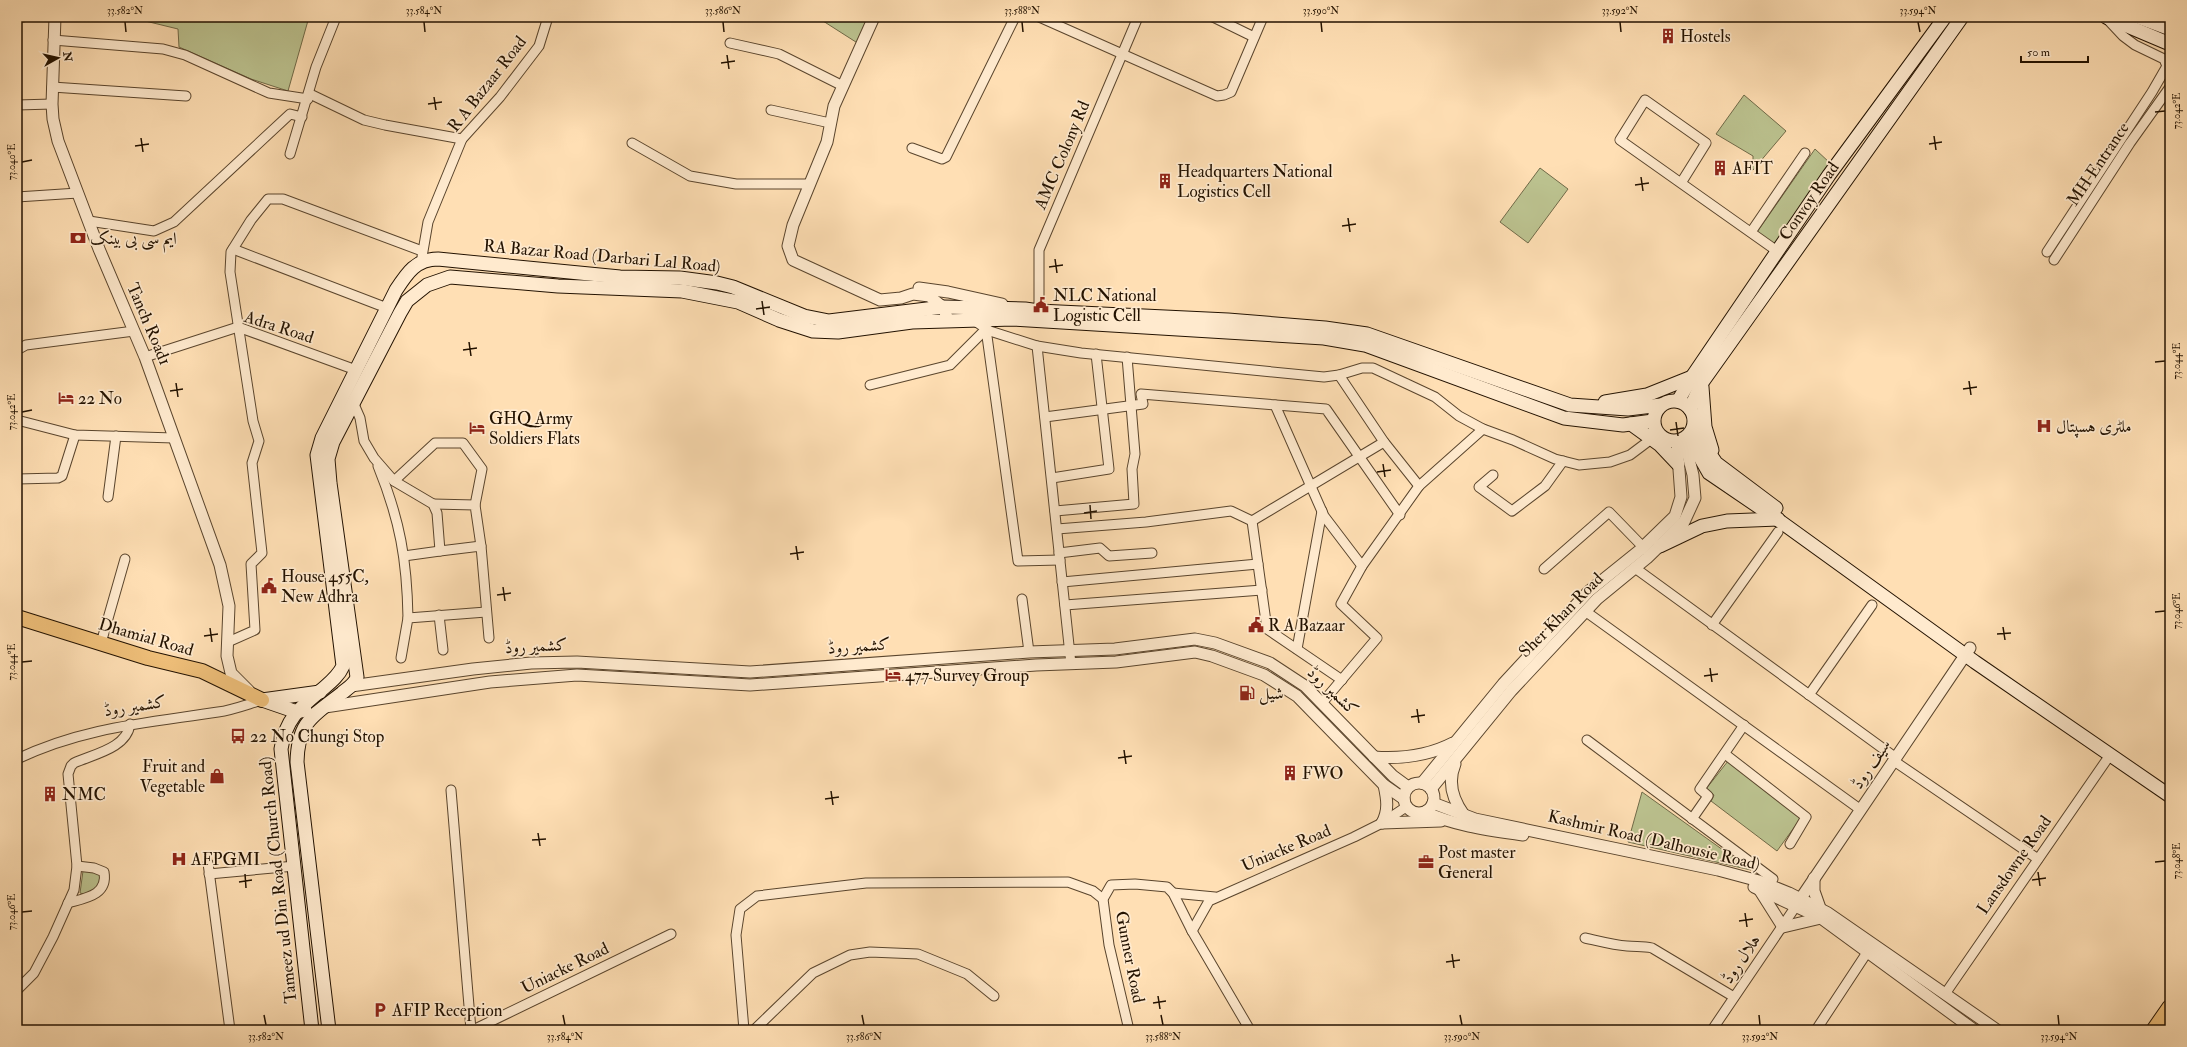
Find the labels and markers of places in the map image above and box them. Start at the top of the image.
place label: Hostels [1680,26,1731,47]
building icon: Hostels [1659,27,1677,45]
place label: AFIT [1731,158,1773,179]
building icon: AFIT [1711,159,1729,177]
place label: Headquarters National Logistics Cell [1177,161,1333,202]
building icon: Headquarters National Logistics Cell [1156,172,1174,190]
place label: ایم سی بی بینک [90,228,177,253]
bank icon: ایم سی بی بینک [69,229,87,247]
place label: NLC National Logistic Cell [1053,285,1157,326]
public building icon: NLC National Logistic Cell [1032,296,1050,314]
place label: 22 No [78,388,122,409]
hotel icon: 22 No [57,389,75,407]
place label: GHQ Army Soldiers Flats [489,408,580,449]
place label: ملٹری ہسپتال [2056,416,2132,438]
hospital icon: ملٹری ہسپتال [2035,417,2053,435]
hotel icon: GHQ Army Soldiers Flats [468,419,486,437]
place label: House 455C, New Adhra [281,566,369,607]
public building icon: House 455C, New Adhra [260,577,278,595]
place label: R A Bazaar [1268,615,1345,636]
public building icon: R A Bazaar [1247,616,1265,634]
place label: 477 Survey Group [905,665,1030,687]
hotel icon: 477 Survey Group [884,666,902,684]
place label: شیل [1259,683,1284,705]
fuel station icon: شیل [1238,684,1256,702]
place label: 22 No Chungi Stop [250,726,385,748]
bus stop icon: 22 No Chungi Stop [229,727,247,745]
place label: Fruit and Vegetable [140,756,206,797]
place label: FWO [1302,763,1343,784]
building icon: FWO [1281,764,1299,782]
shop icon: Fruit and Vegetable [208,767,226,785]
place label: NMC [62,784,106,805]
building icon: NMC [41,785,59,803]
place label: Post master General [1438,842,1516,883]
place label: AFPGMI [190,849,260,870]
hospital icon: AFPGMI [170,850,188,868]
office icon: Post master General [1417,853,1435,871]
place label: AFIP Reception [391,1000,503,1022]
parking icon: AFIP Reception [371,1001,389,1019]

